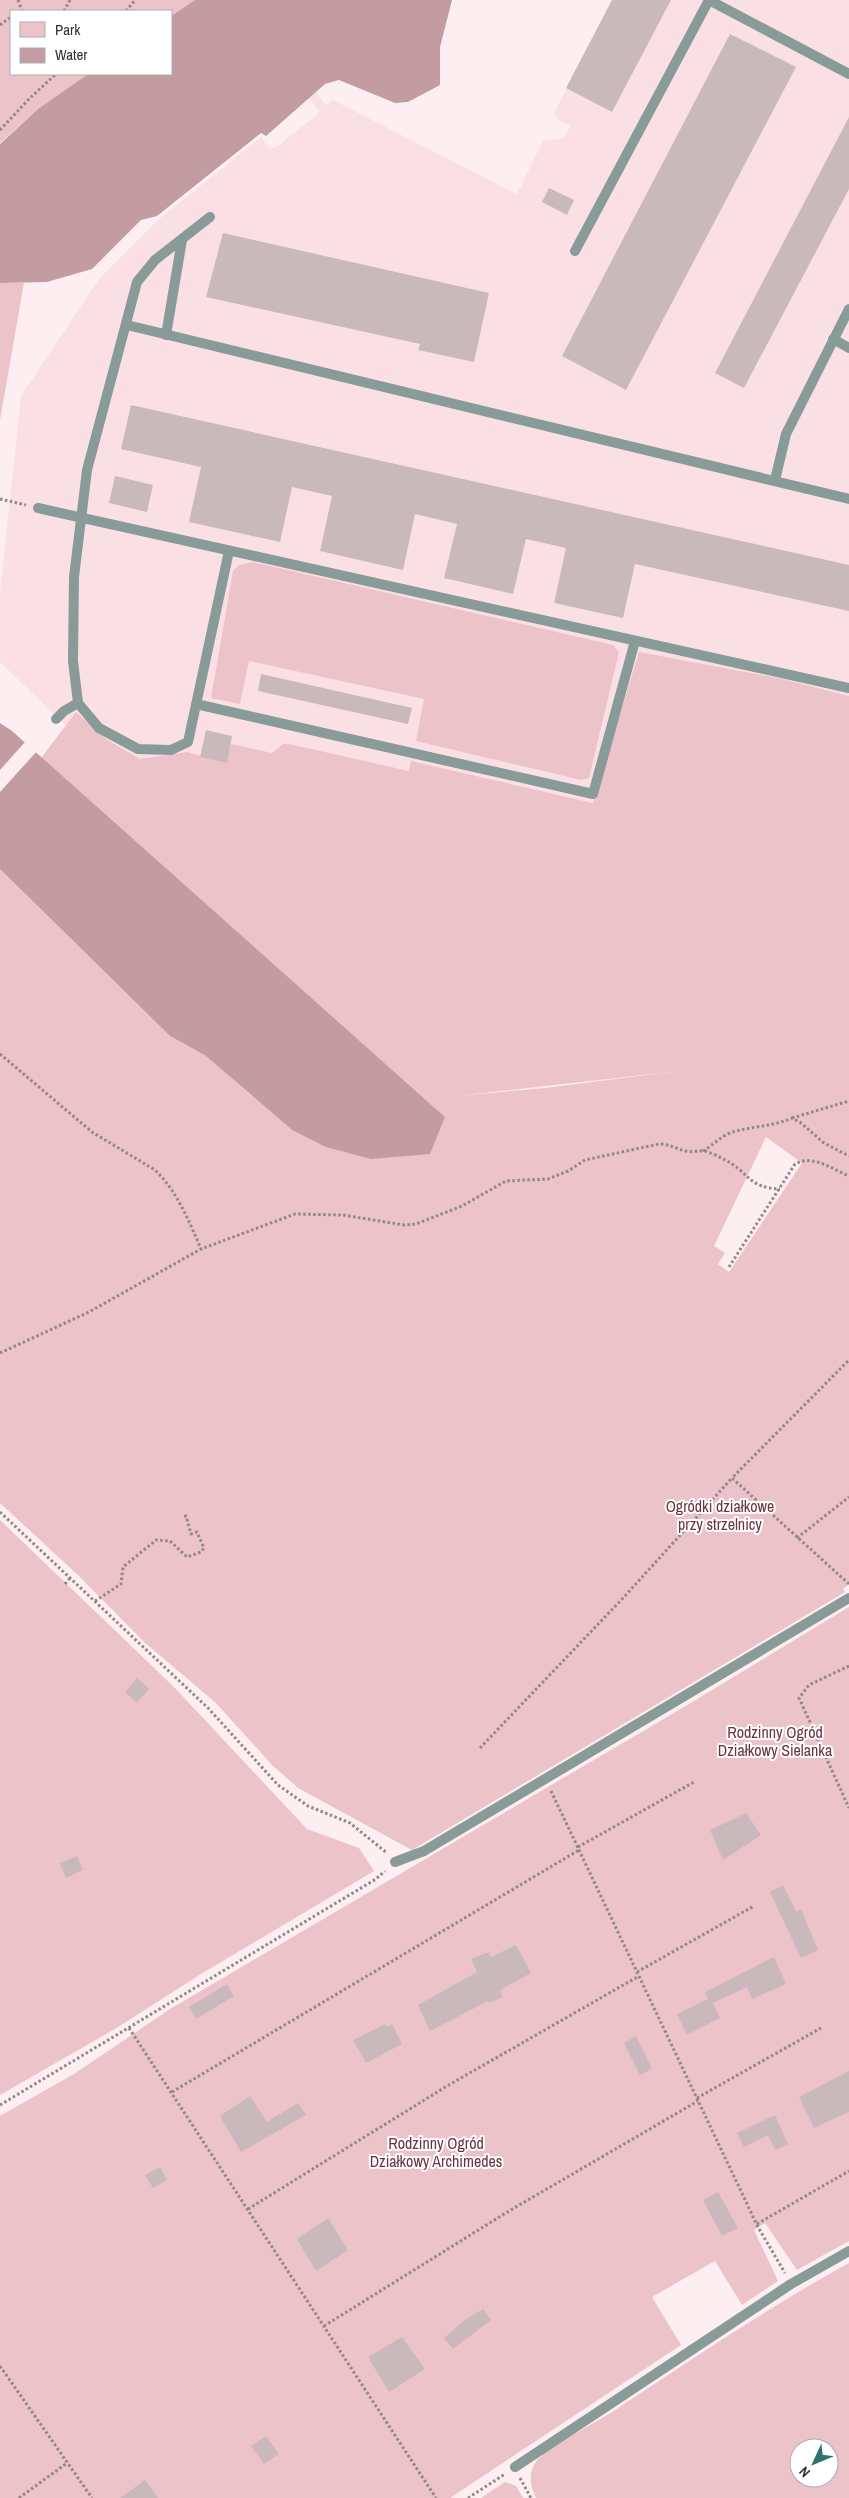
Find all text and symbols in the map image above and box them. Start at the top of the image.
legend [10,10,172,75]
text: Park [55,19,81,40]
text: Water [55,44,87,65]
park label: Ogródki działkowe przy strzelnicy [666,1495,774,1535]
park label: Rodzinny Ogród Działkowy Sielanka [718,1721,833,1761]
park label: Rodzinny Ogród Działkowy Archimedes [370,2132,502,2172]
north arrow [789,2438,839,2488]
text: N [795,2463,814,2481]

